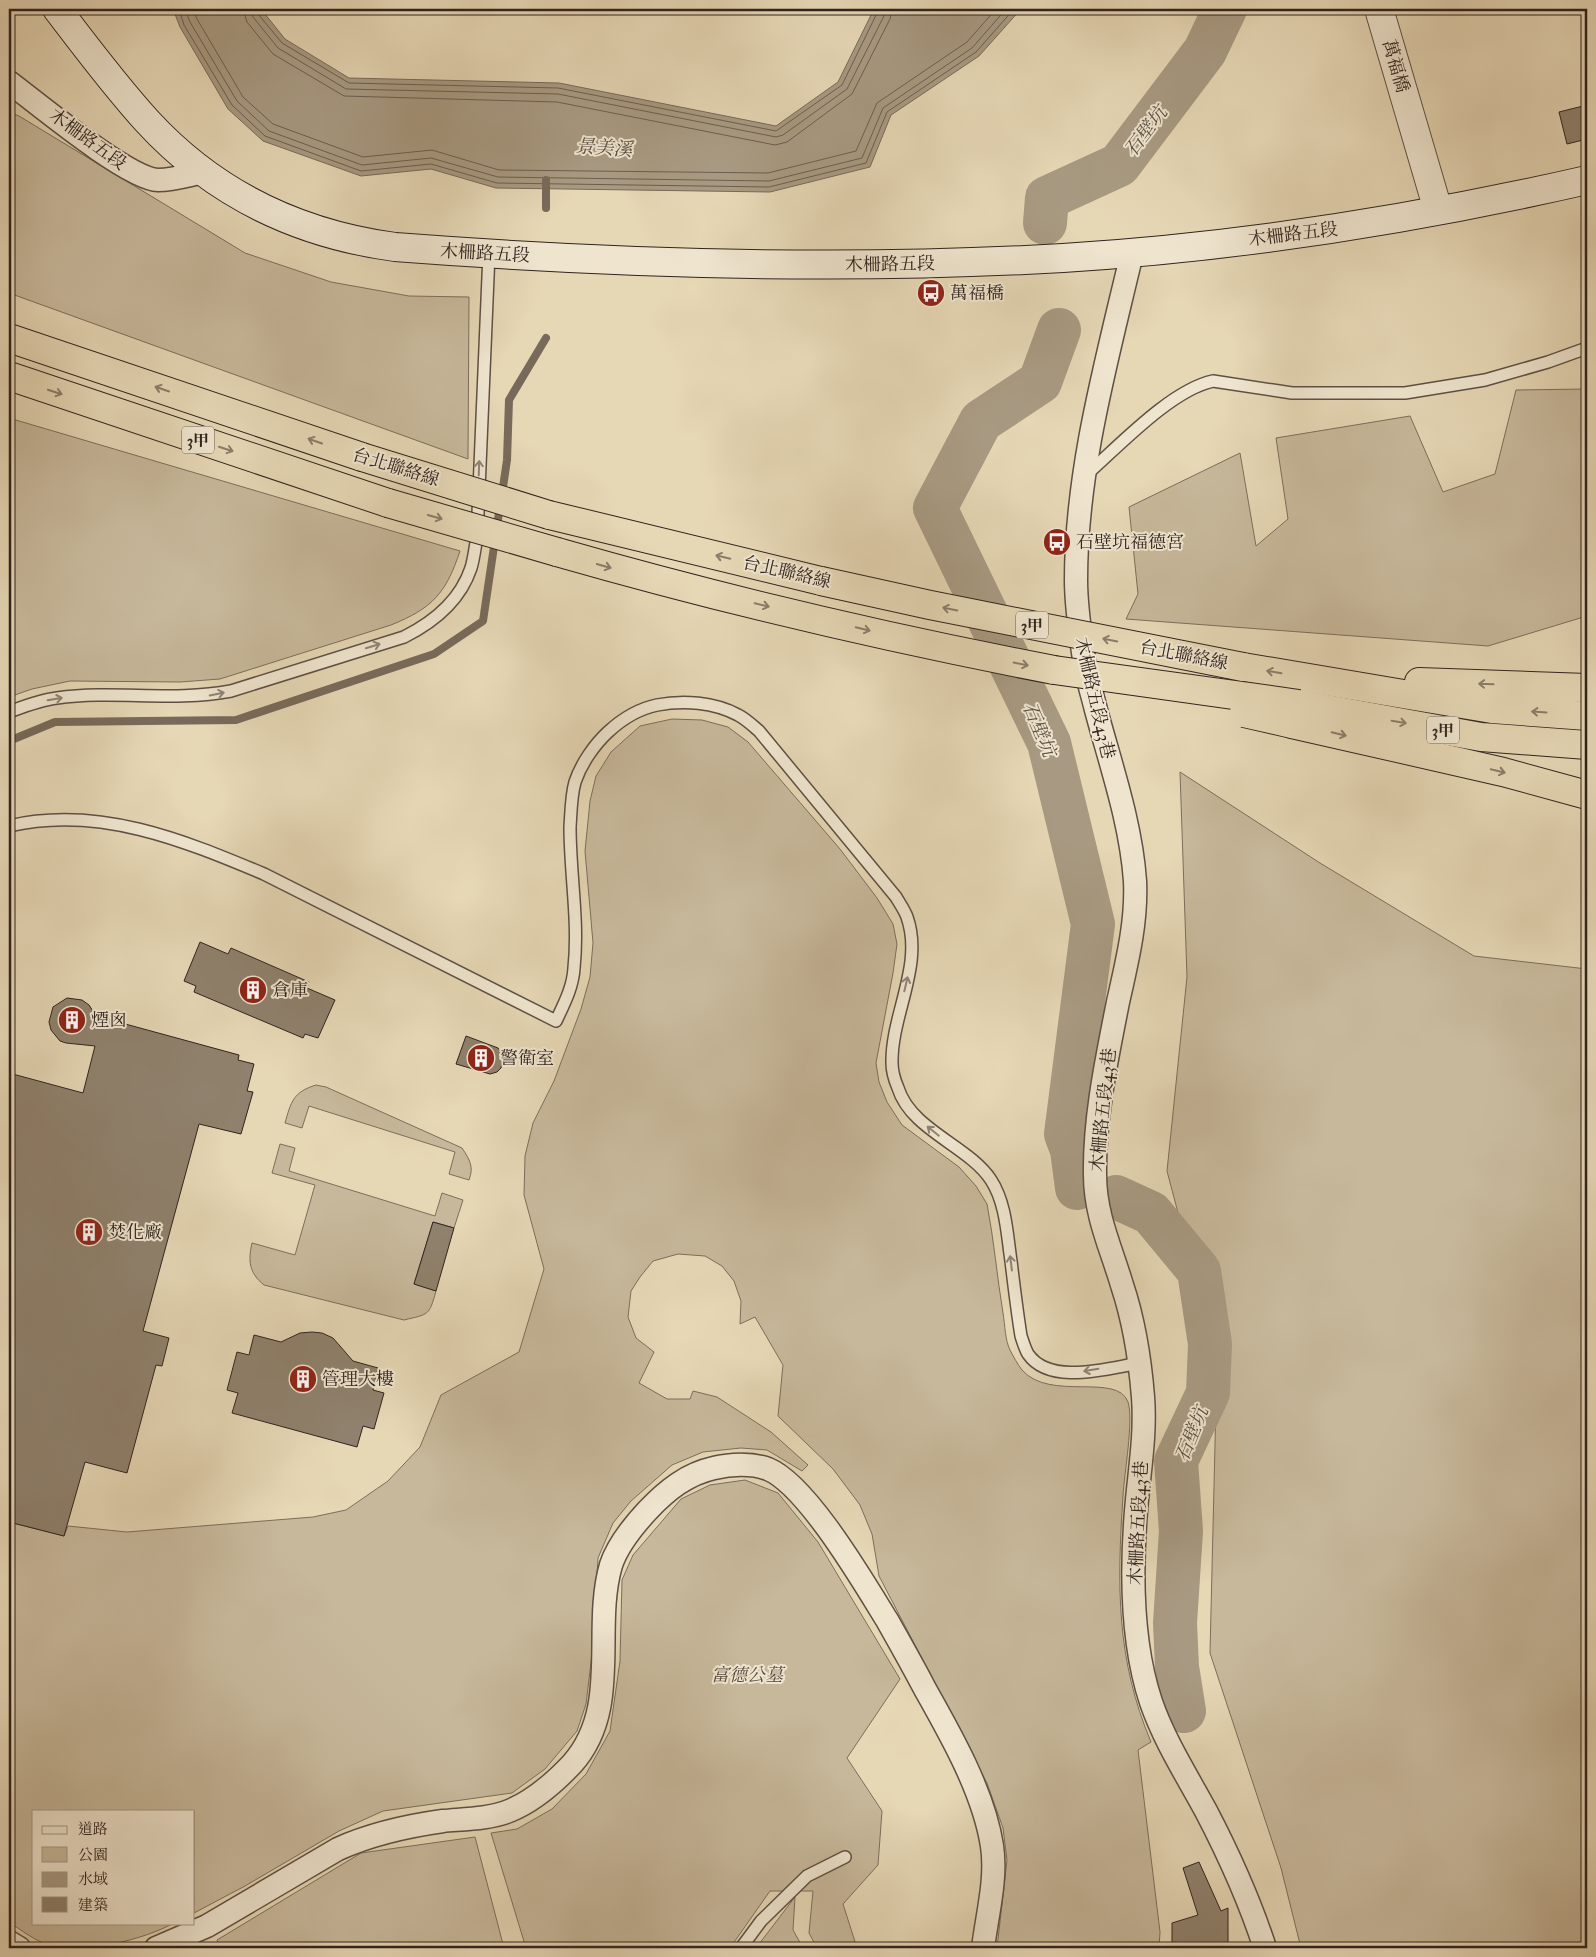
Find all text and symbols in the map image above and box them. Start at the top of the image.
street label: 萬福橋 [1377,37,1414,95]
water label: 石壁坑 [1119,99,1174,162]
street label: 木柵路五段 [45,104,131,175]
water label: 景美溪 [575,134,635,162]
street label: 木柵路五段 [1247,218,1339,251]
street label: 木柵路五段 [439,240,531,267]
street label: 木柵路五段 [845,252,935,277]
bus stop icon: 萬福橋 [916,278,946,308]
place label: 萬福橋 [950,282,1004,305]
one-way arrow [154,384,170,393]
one-way arrow [47,388,62,397]
road number: 3甲 [182,426,214,454]
one-way arrow [308,436,324,445]
street label: 台北聯絡線 [349,443,442,492]
one-way arrow [217,445,233,454]
one-way arrow [475,460,484,476]
one-way arrow [427,512,443,522]
bus stop icon: 石壁坑福德宮 [1042,527,1072,557]
place label: 石壁坑福德宮 [1076,531,1184,554]
street label: 台北聯絡線 [740,551,833,594]
one-way arrow [715,552,731,561]
one-way arrow [596,561,612,571]
one-way arrow [753,601,769,610]
one-way arrow [943,604,959,614]
road number: 3甲 [1016,612,1048,638]
one-way arrow [854,625,870,634]
street label: 木柵路五段43巷 [1069,635,1120,761]
one-way arrow [1102,635,1118,644]
street label: 台北聯絡線 [1138,636,1230,675]
one-way arrow [364,641,380,651]
one-way arrow [1013,659,1029,669]
one-way arrow [1267,667,1283,677]
one-way arrow [1478,680,1494,689]
one-way arrow [209,688,225,698]
one-way arrow [47,693,63,703]
water label: 石壁坑 [1017,698,1062,763]
one-way arrow [1531,707,1547,717]
road number: 3甲 [1427,716,1459,744]
one-way arrow [1390,718,1406,728]
one-way arrow [1331,730,1347,740]
one-way arrow [1489,767,1505,776]
building icon: 倉庫 [238,975,268,1005]
one-way arrow [902,977,911,993]
place label: 倉庫 [272,979,308,1002]
building icon: 煙囪 [57,1005,87,1035]
place label: 煙囪 [91,1009,127,1032]
building icon: 警衛室 [466,1043,496,1073]
place label: 警衛室 [500,1047,554,1070]
street label: 木柵路五段43巷 [1086,1047,1121,1173]
one-way arrow [927,1125,940,1136]
building icon: 焚化廠 [74,1217,104,1247]
place label: 焚化廠 [108,1221,162,1244]
one-way arrow [1006,1255,1016,1271]
building icon: 管理大樓 [288,1364,318,1394]
one-way arrow [1084,1366,1100,1376]
place label: 管理大樓 [322,1368,394,1391]
water label: 石壁坑 [1170,1401,1215,1465]
street label: 木柵路五段43巷 [1124,1460,1153,1586]
park label: 富德公墓 [711,1664,786,1687]
legend [32,1810,195,1924]
text: 道路 [78,1820,108,1839]
text: 公園 [78,1846,108,1865]
text: 水域 [78,1870,108,1889]
text: 建築 [78,1896,108,1915]

